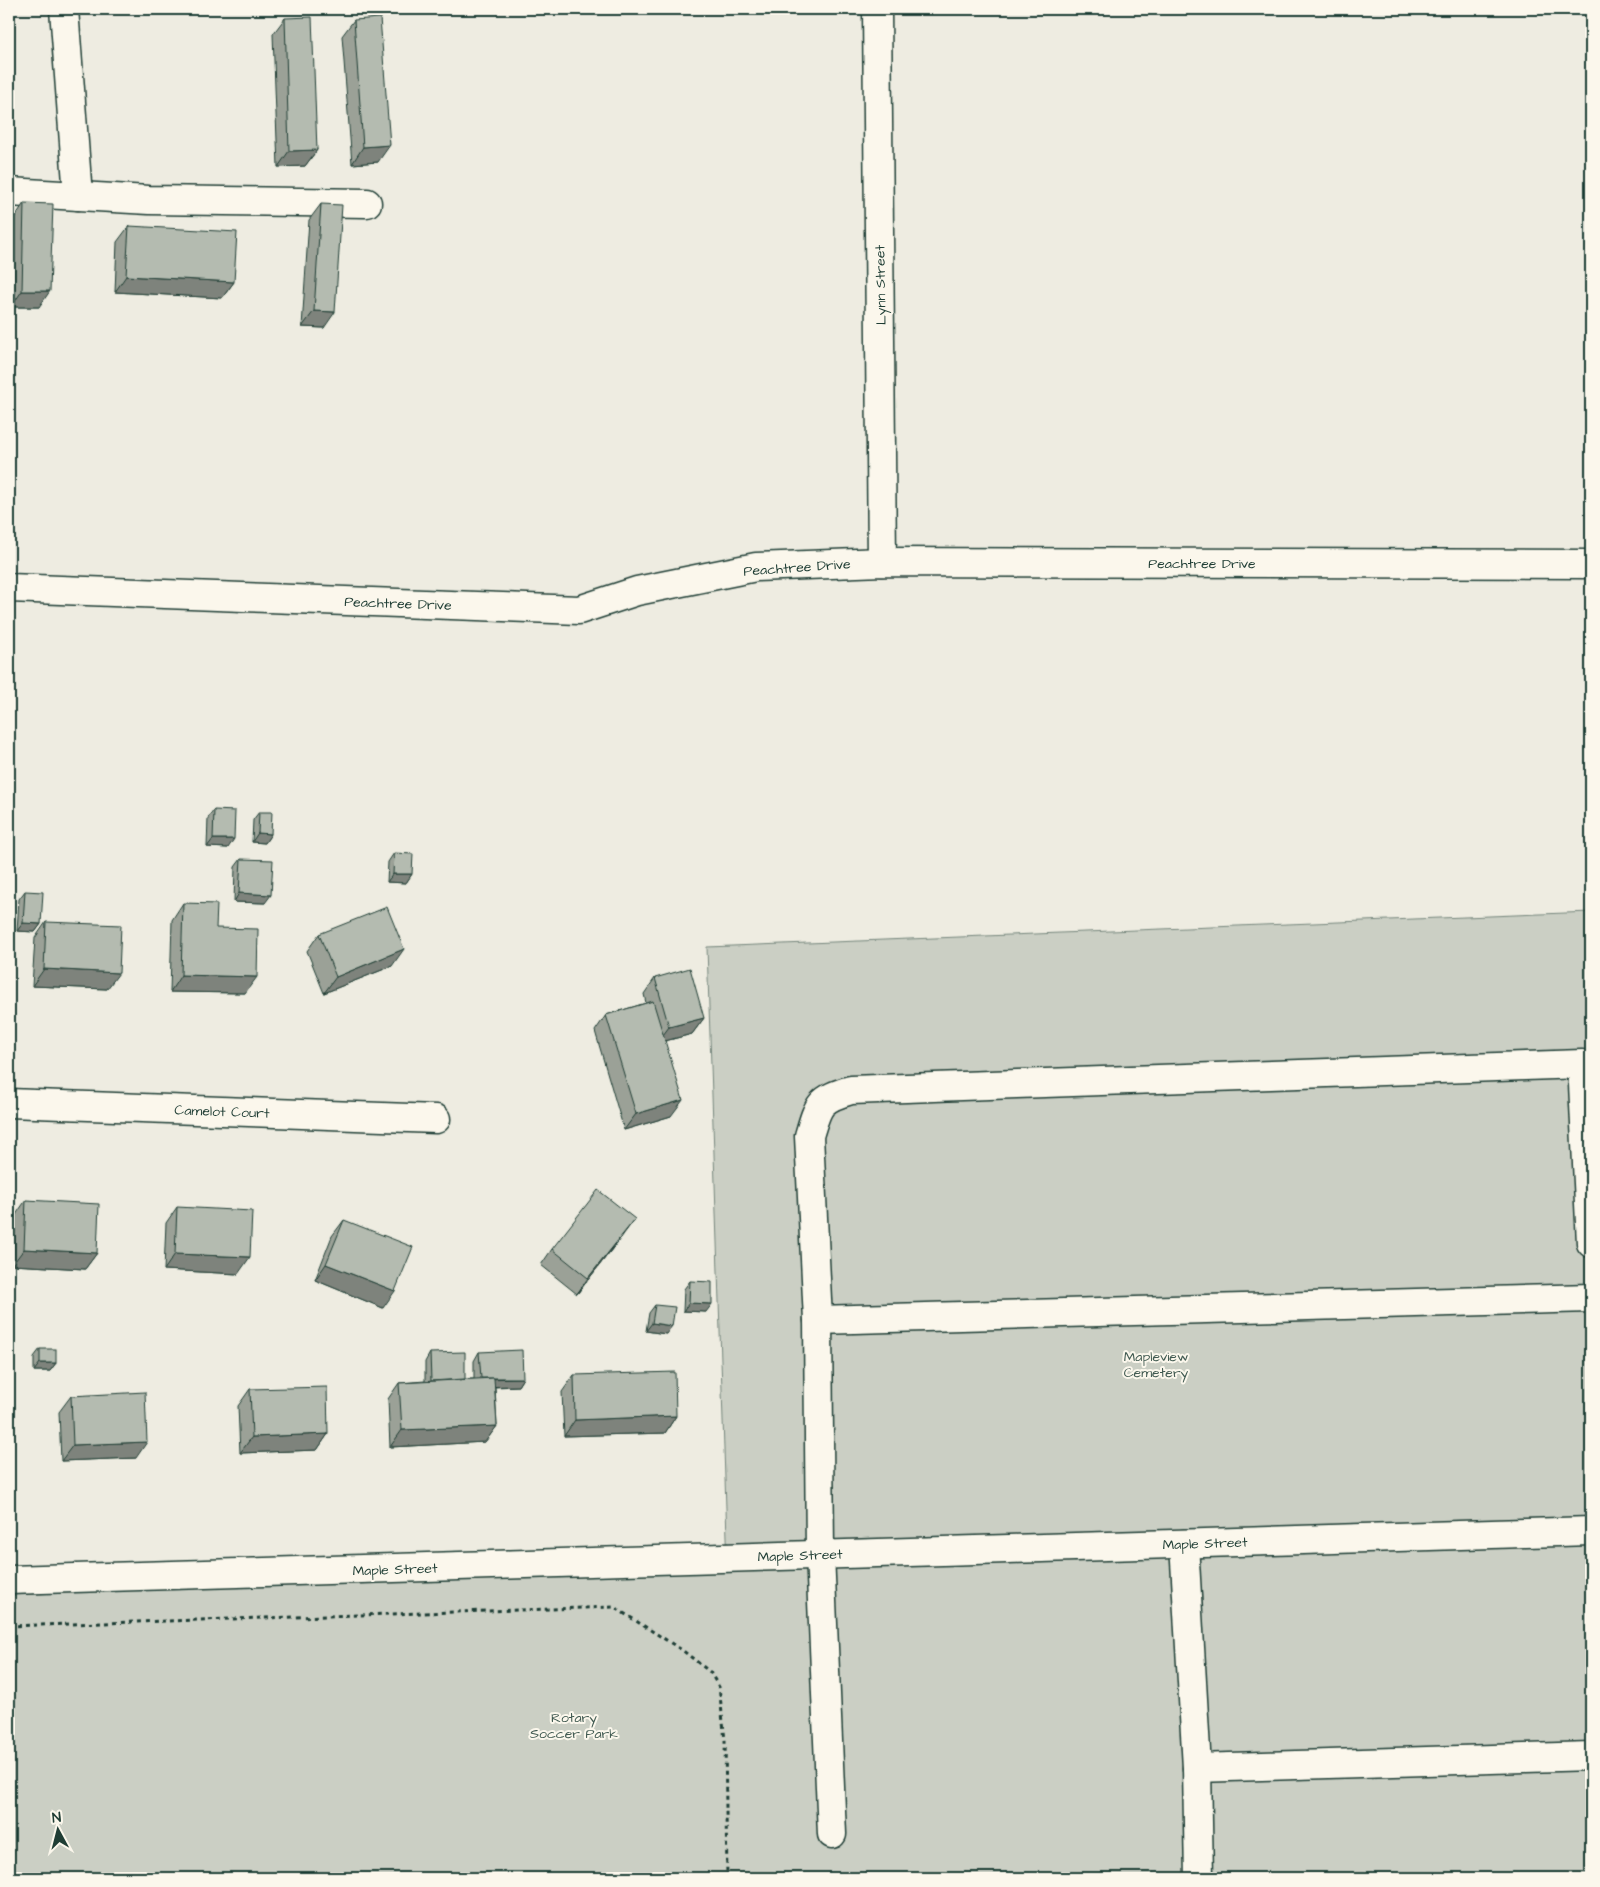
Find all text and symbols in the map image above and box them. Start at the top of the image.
street label: Lynn Street [870,244,892,325]
street label: Peachtree Drive [743,554,852,582]
street label: Peachtree Drive [1148,554,1256,574]
street label: Peachtree Drive [344,592,452,616]
street label: Camelot Court [174,1100,270,1124]
park label: Mapleview Cemetery [1124,1347,1189,1383]
street label: Maple Street [1162,1533,1248,1555]
street label: Maple Street [757,1545,843,1567]
street label: Maple Street [352,1559,438,1581]
park label: Rotary Soccer Park [530,1708,618,1744]
north arrow [32,1804,82,1854]
text: N [51,1808,62,1829]

